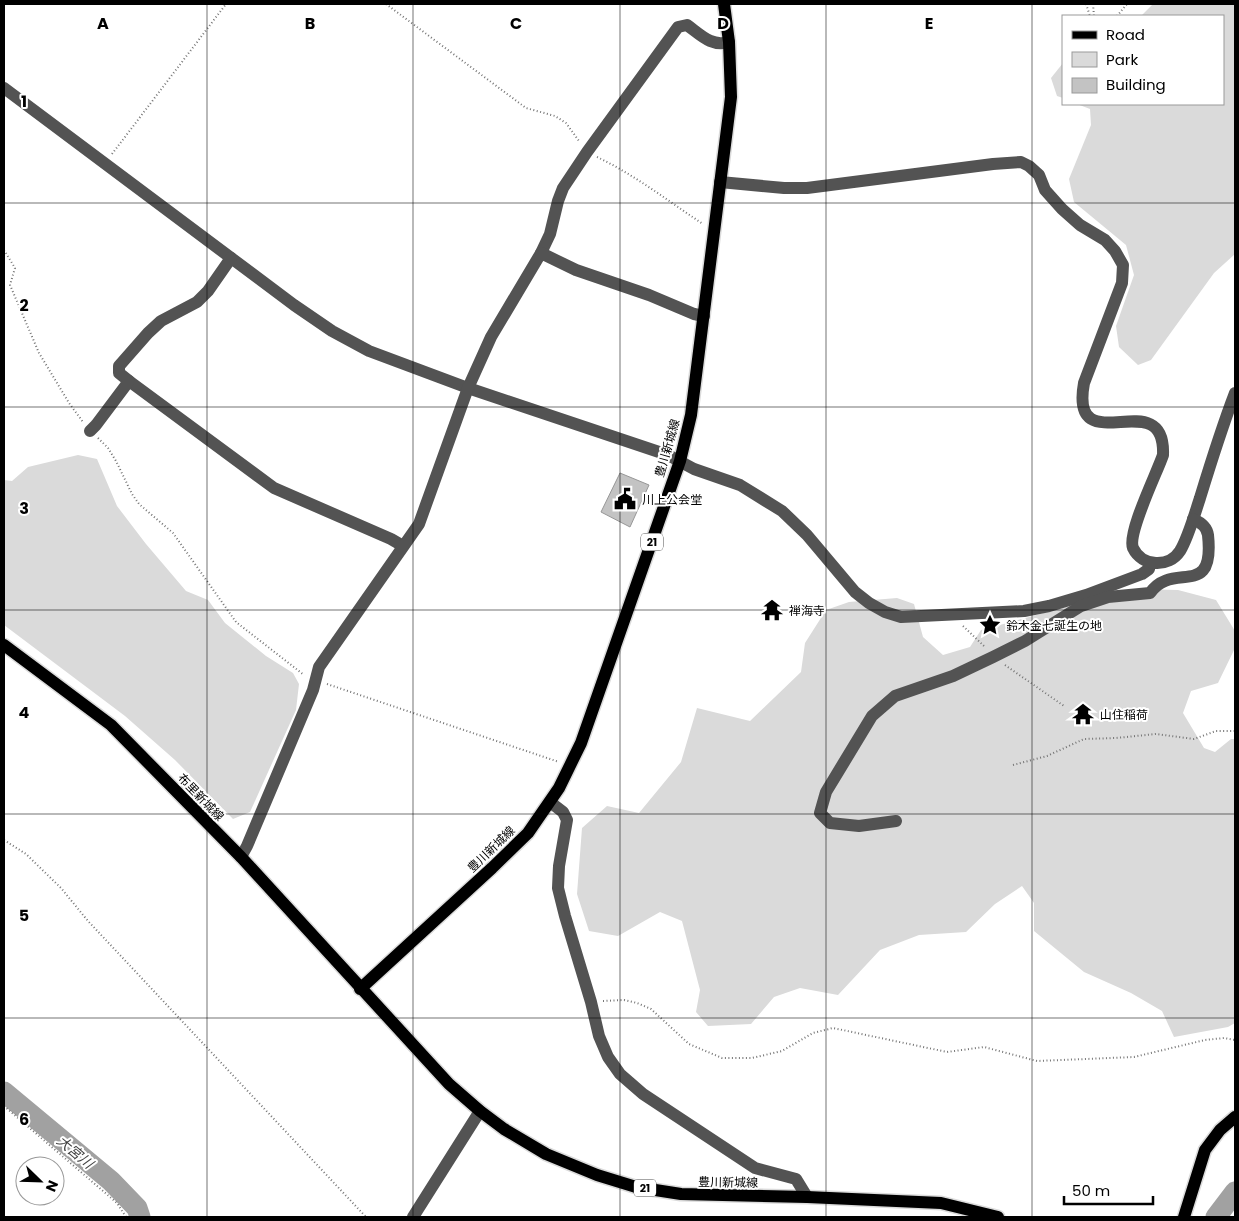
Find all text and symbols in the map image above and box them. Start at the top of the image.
text: A [97,12,109,35]
text: B [305,12,315,35]
text: C [510,12,522,35]
text: D [717,12,729,35]
text: E [925,12,933,35]
legend [1062,15,1224,105]
text: Road [1106,24,1145,45]
text: Park [1106,49,1138,70]
text: Building [1106,74,1166,95]
text: 1 [21,90,27,113]
text: 2 [19,294,29,317]
street label: 豊川新城線 [651,417,683,479]
public building icon: 川上公会堂 [612,486,638,512]
place label: 川上公会堂 [642,491,702,508]
text: 3 [19,497,29,520]
road number: 21 [641,534,663,550]
temple icon: 禅海寺 [759,597,785,623]
place label: 禅海寺 [789,602,825,619]
place icon: 鈴木金七誕生の地 [977,612,1003,638]
place label: 鈴木金七誕生の地 [1006,617,1102,634]
text: 4 [19,701,30,724]
temple icon: 山住稲荷 [1070,701,1096,727]
place label: 山住稲荷 [1100,706,1148,723]
street label: 布里新城線 [174,770,228,824]
street label: 豊川新城線 [464,822,518,876]
text: 5 [19,904,29,927]
text: 6 [19,1108,29,1131]
water label: 大宮川 [52,1131,99,1174]
north arrow [15,1156,65,1206]
street label: 豊川新城線 [698,1173,758,1191]
scale bar [1064,1174,1153,1206]
text: N [41,1177,63,1195]
road number: 21 [634,1180,656,1196]
text: 50 m [1072,1180,1110,1201]

